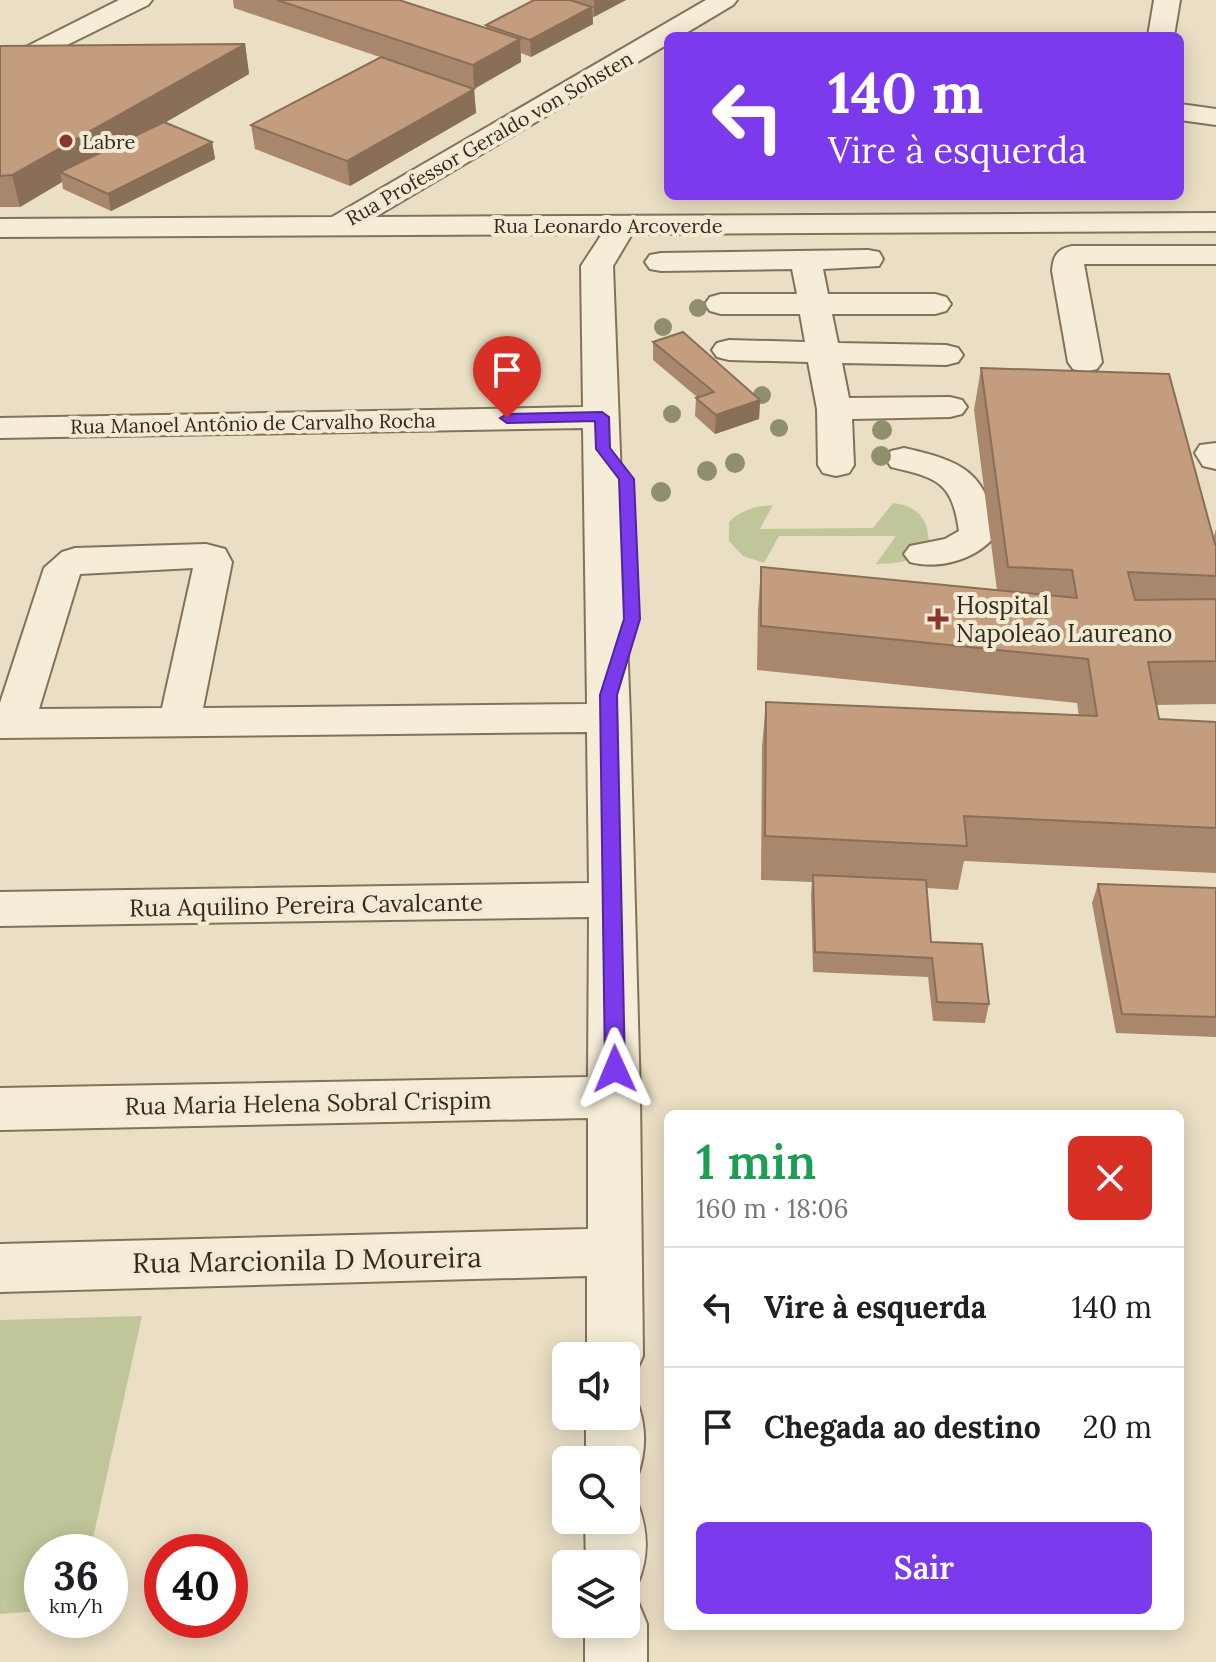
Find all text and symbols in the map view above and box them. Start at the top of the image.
street label: Rua Professor Geraldo von Sohsten [341,45,637,231]
text: 140 m [828,57,983,128]
icon: left [696,64,800,168]
text: Vire à esquerda [828,127,1087,173]
place label: Labre [82,129,135,154]
marker: Labre [57,132,75,150]
street label: Rua Leonardo Arcoverde [493,213,723,238]
pin [473,336,541,418]
icon: arrive [485,348,529,392]
street label: Rua Manoel Antônio de Carvalho Rocha [70,407,436,439]
place label: Hospital Napoleão Laureano [956,590,1172,649]
marker: Hospital Napoleão Laureano [927,608,949,630]
street label: Rua Aquilino Pereira Cavalcante [129,886,483,924]
position arrow [573,1027,657,1111]
street label: Rua Maria Helena Sobral Crispim [124,1084,492,1122]
text: 1 min [696,1131,816,1192]
button: close [1068,1136,1152,1220]
text: 160 m · 18:06 [696,1192,849,1225]
street label: Rua Marcionila D Moureira [132,1239,482,1281]
icon: left [696,1285,740,1329]
text: Vire à esquerda [764,1288,986,1326]
text: 140 m [1071,1288,1152,1326]
map controls [552,1342,640,1638]
button: sound [552,1342,640,1430]
icon: arrive [696,1405,740,1449]
text: Chegada ao destino [764,1408,1041,1446]
text: 20 m [1083,1408,1152,1446]
button: search [552,1446,640,1534]
button: Sair [696,1522,1152,1614]
speed limit sign: 40 [144,1534,248,1638]
text: 36 [53,1550,99,1601]
button: layers [552,1550,640,1638]
text: km/h [49,1593,103,1618]

